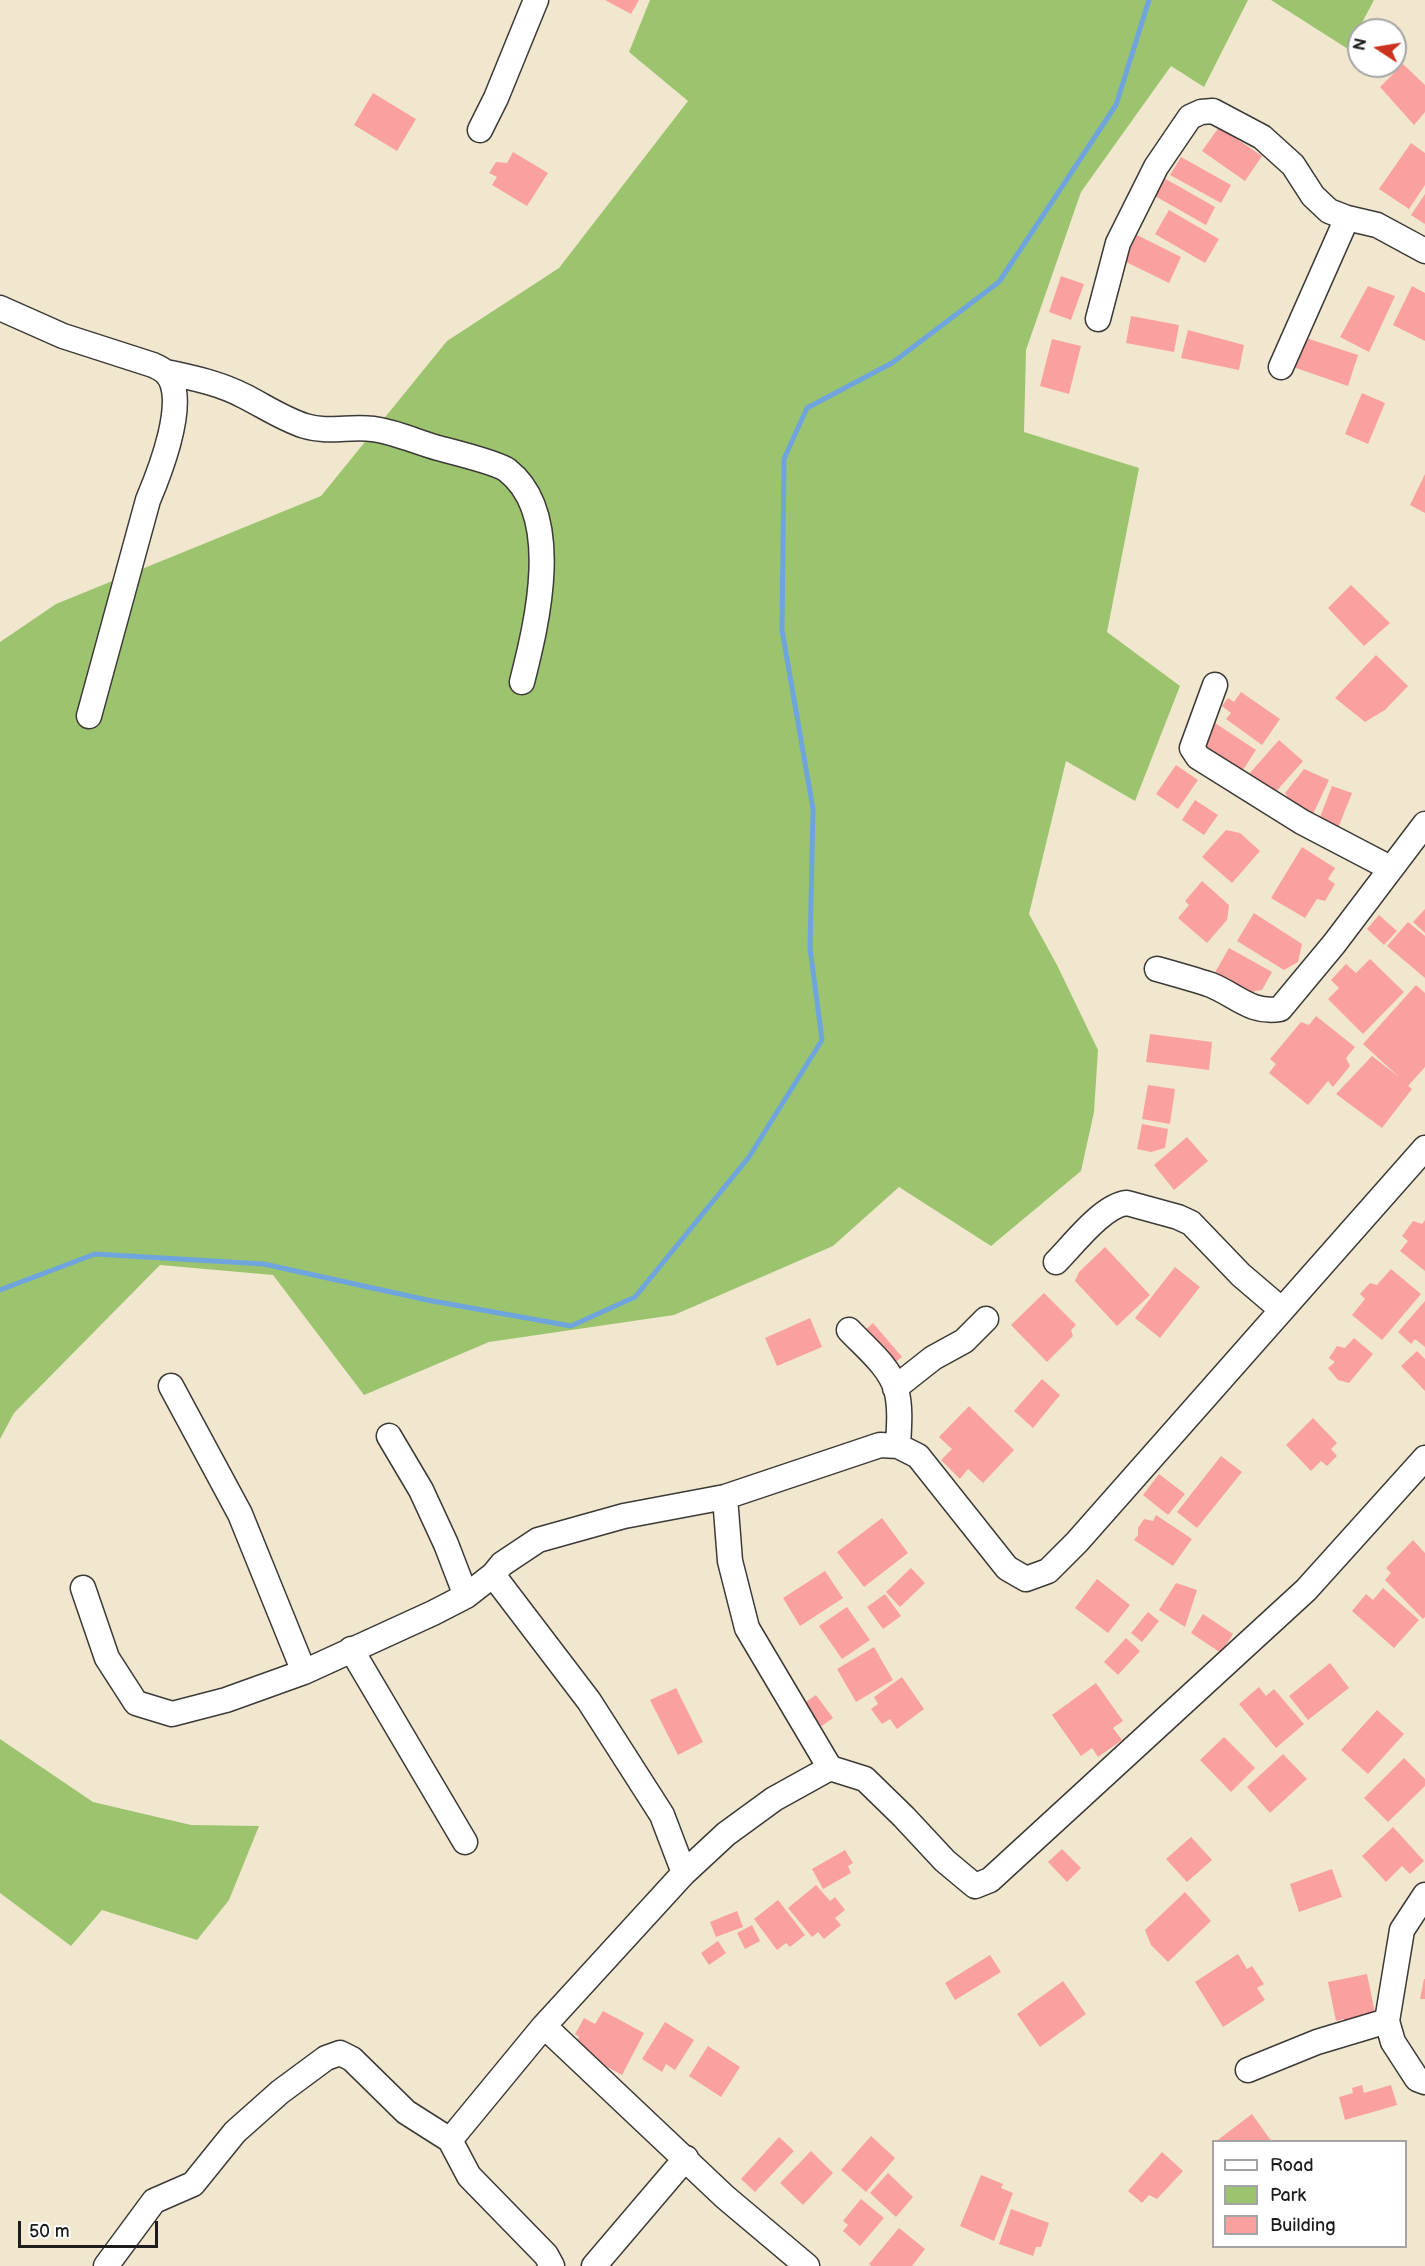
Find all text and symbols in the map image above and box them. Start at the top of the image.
north arrow [1347,18,1407,78]
text: N [1350,37,1371,52]
legend [1212,2140,1407,2248]
text: Road [1270,2155,1314,2176]
text: Park [1270,2185,1306,2206]
scale bar [21,2209,160,2247]
text: Building [1270,2215,1336,2236]
text: 50 m [29,2221,70,2242]

